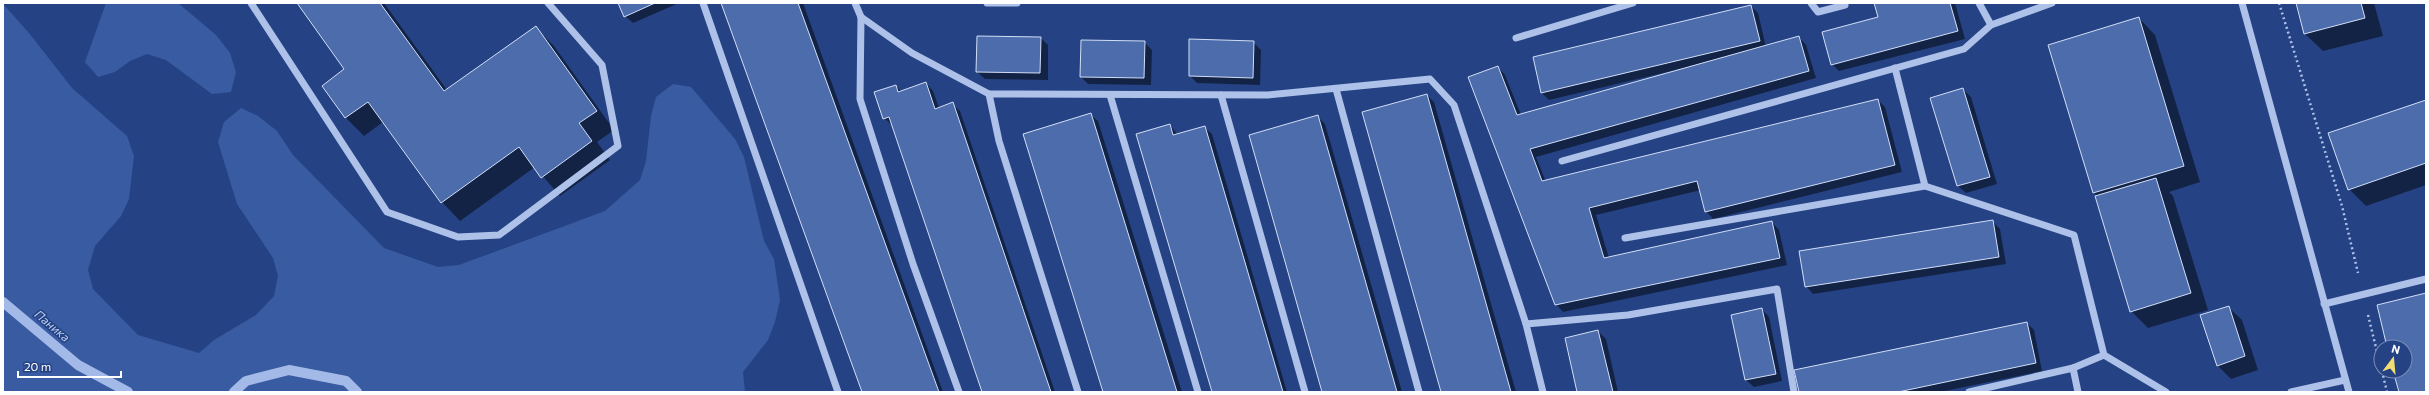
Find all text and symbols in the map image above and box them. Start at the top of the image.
water label: Паника [32,307,73,344]
north arrow [2373,339,2413,379]
text: N [2390,342,2402,356]
scale bar [18,353,121,379]
text: 20 m [24,359,51,373]

